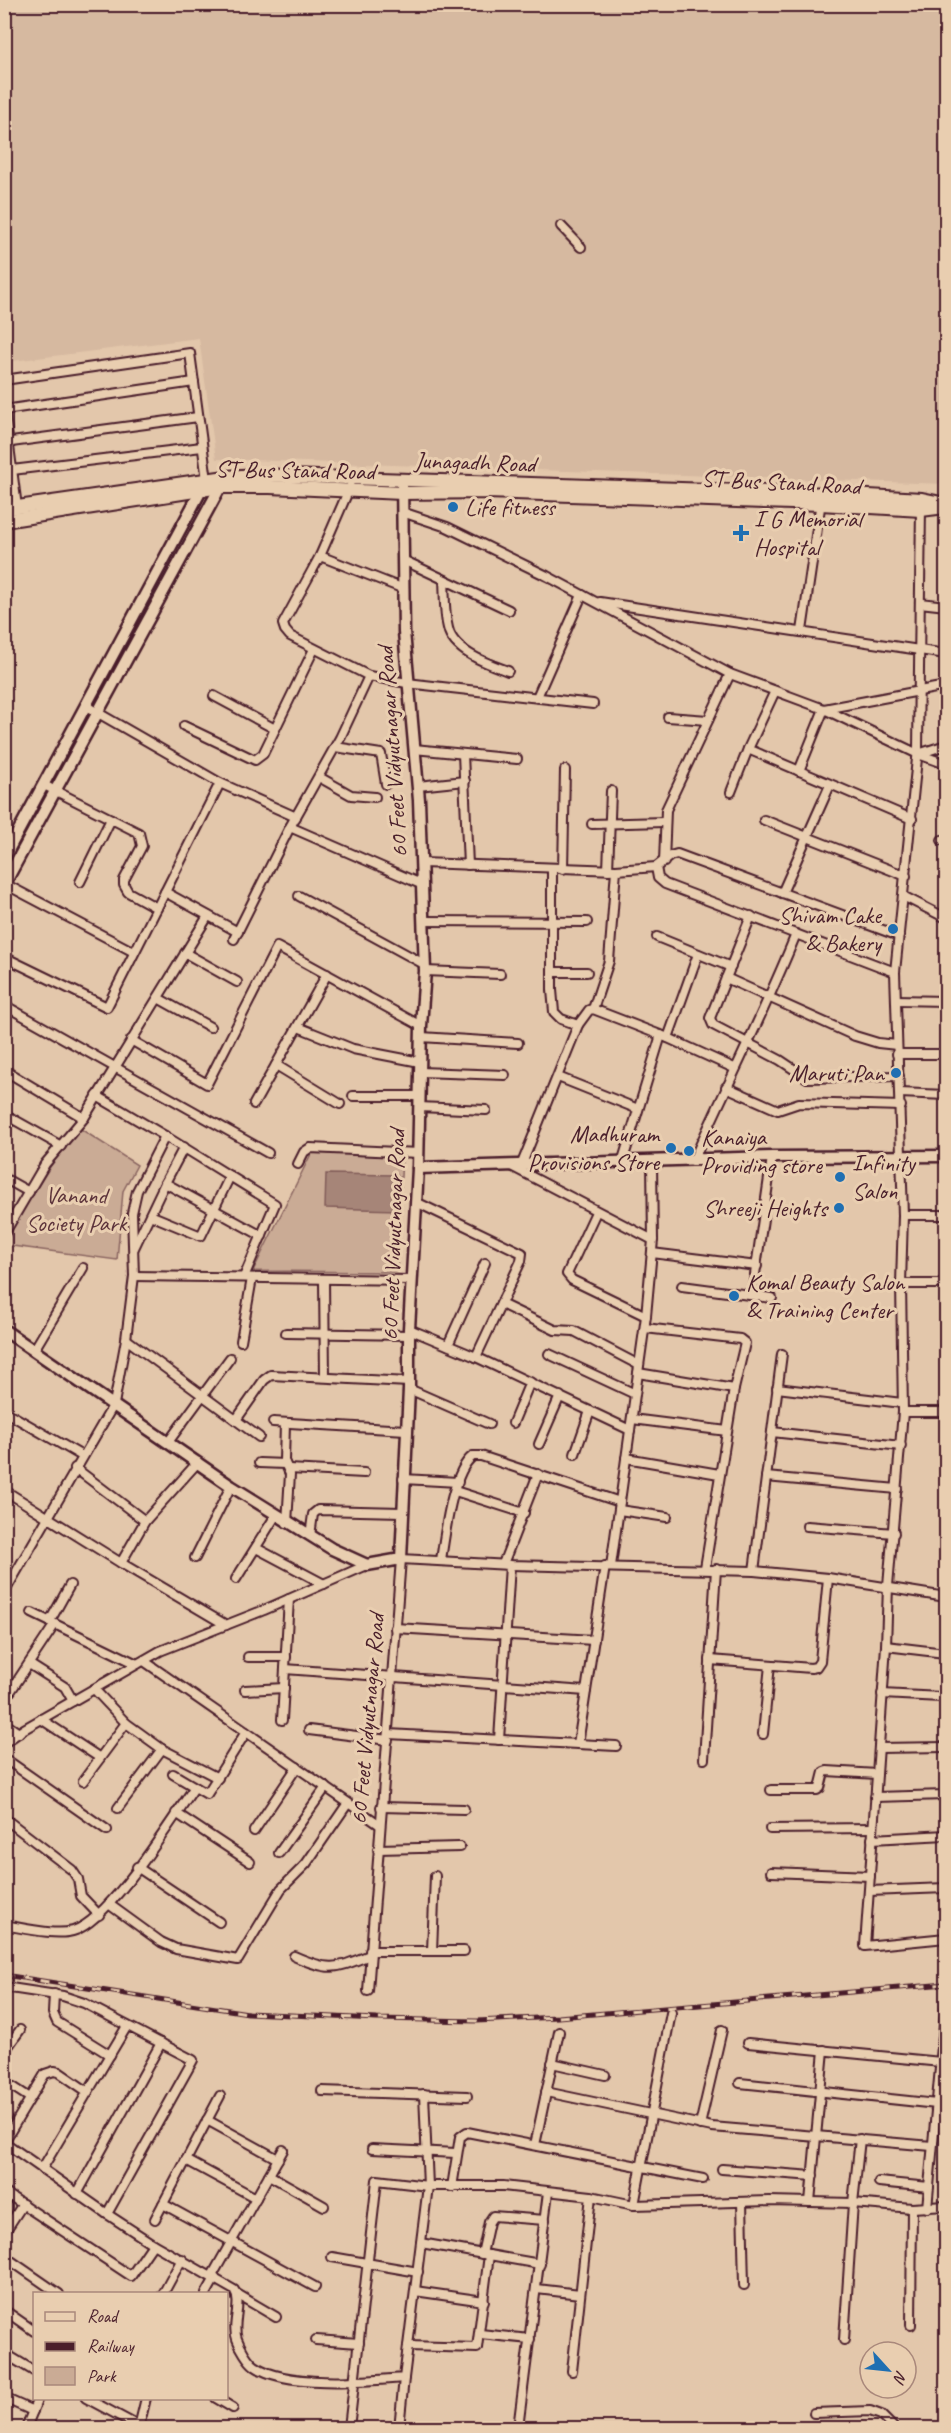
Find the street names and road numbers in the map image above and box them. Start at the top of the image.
street label: Junagadh Road [413,445,540,479]
street label: ST Bus Stand Road [215,454,379,486]
street label: ST Bus Stand Road [701,463,865,501]
street label: 60 Feet Vidyutnagar Road [369,642,414,858]
street label: 60 Feet Vidyutnagar Road [374,1125,412,1341]
street label: 60 Feet Vidyutnagar Road [343,1609,391,1826]

